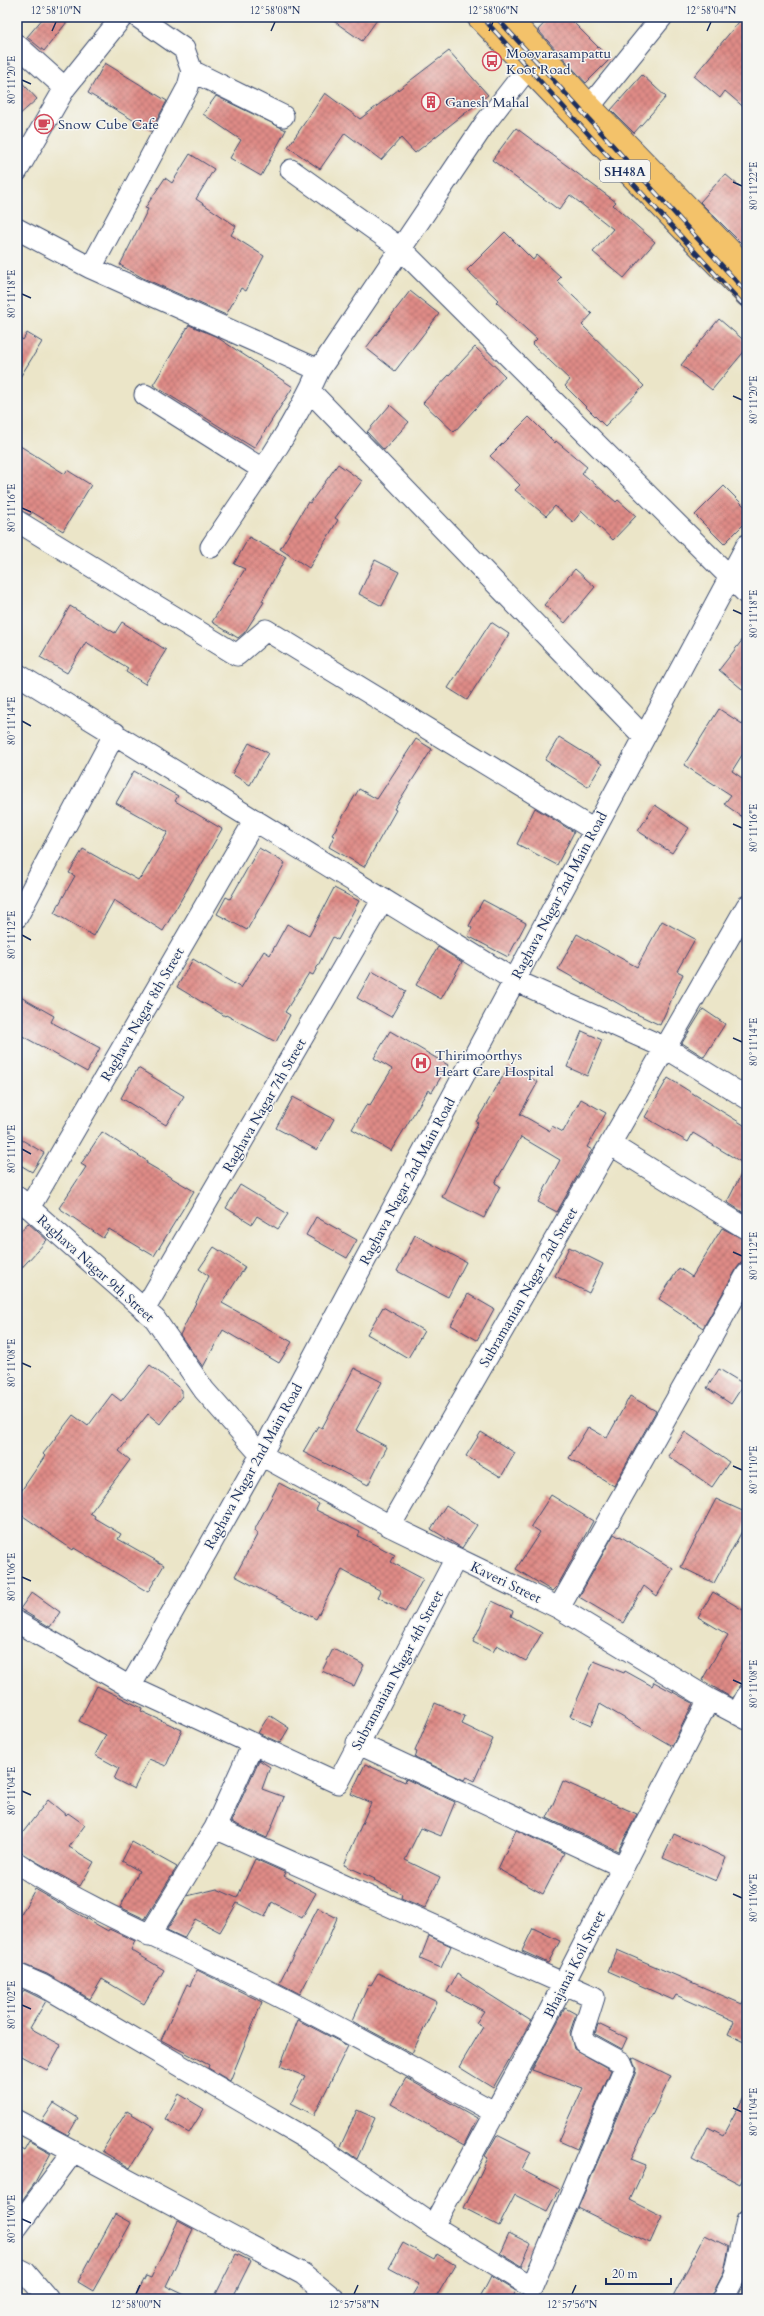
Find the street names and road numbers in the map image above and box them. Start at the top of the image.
road number: SH48A [600,160,650,182]
street label: Raghava Nagar 2nd Main Road [507,808,612,982]
street label: Raghava Nagar 8th Street [96,943,189,1085]
street label: Raghava Nagar 7th Street [218,1034,311,1176]
street label: Raghava Nagar 2nd Main Road [355,1094,460,1268]
street label: Subramanian Nagar 2nd Street [475,1203,582,1371]
street label: Raghava Nagar 9th Street [33,1211,159,1327]
street label: Raghava Nagar 2nd Main Road [200,1379,307,1553]
street label: Kaveri Street [467,1557,545,1608]
street label: Subramanian Nagar 4th Street [347,1587,448,1753]
street label: Bhajanai Koil Street [539,1907,610,2021]

